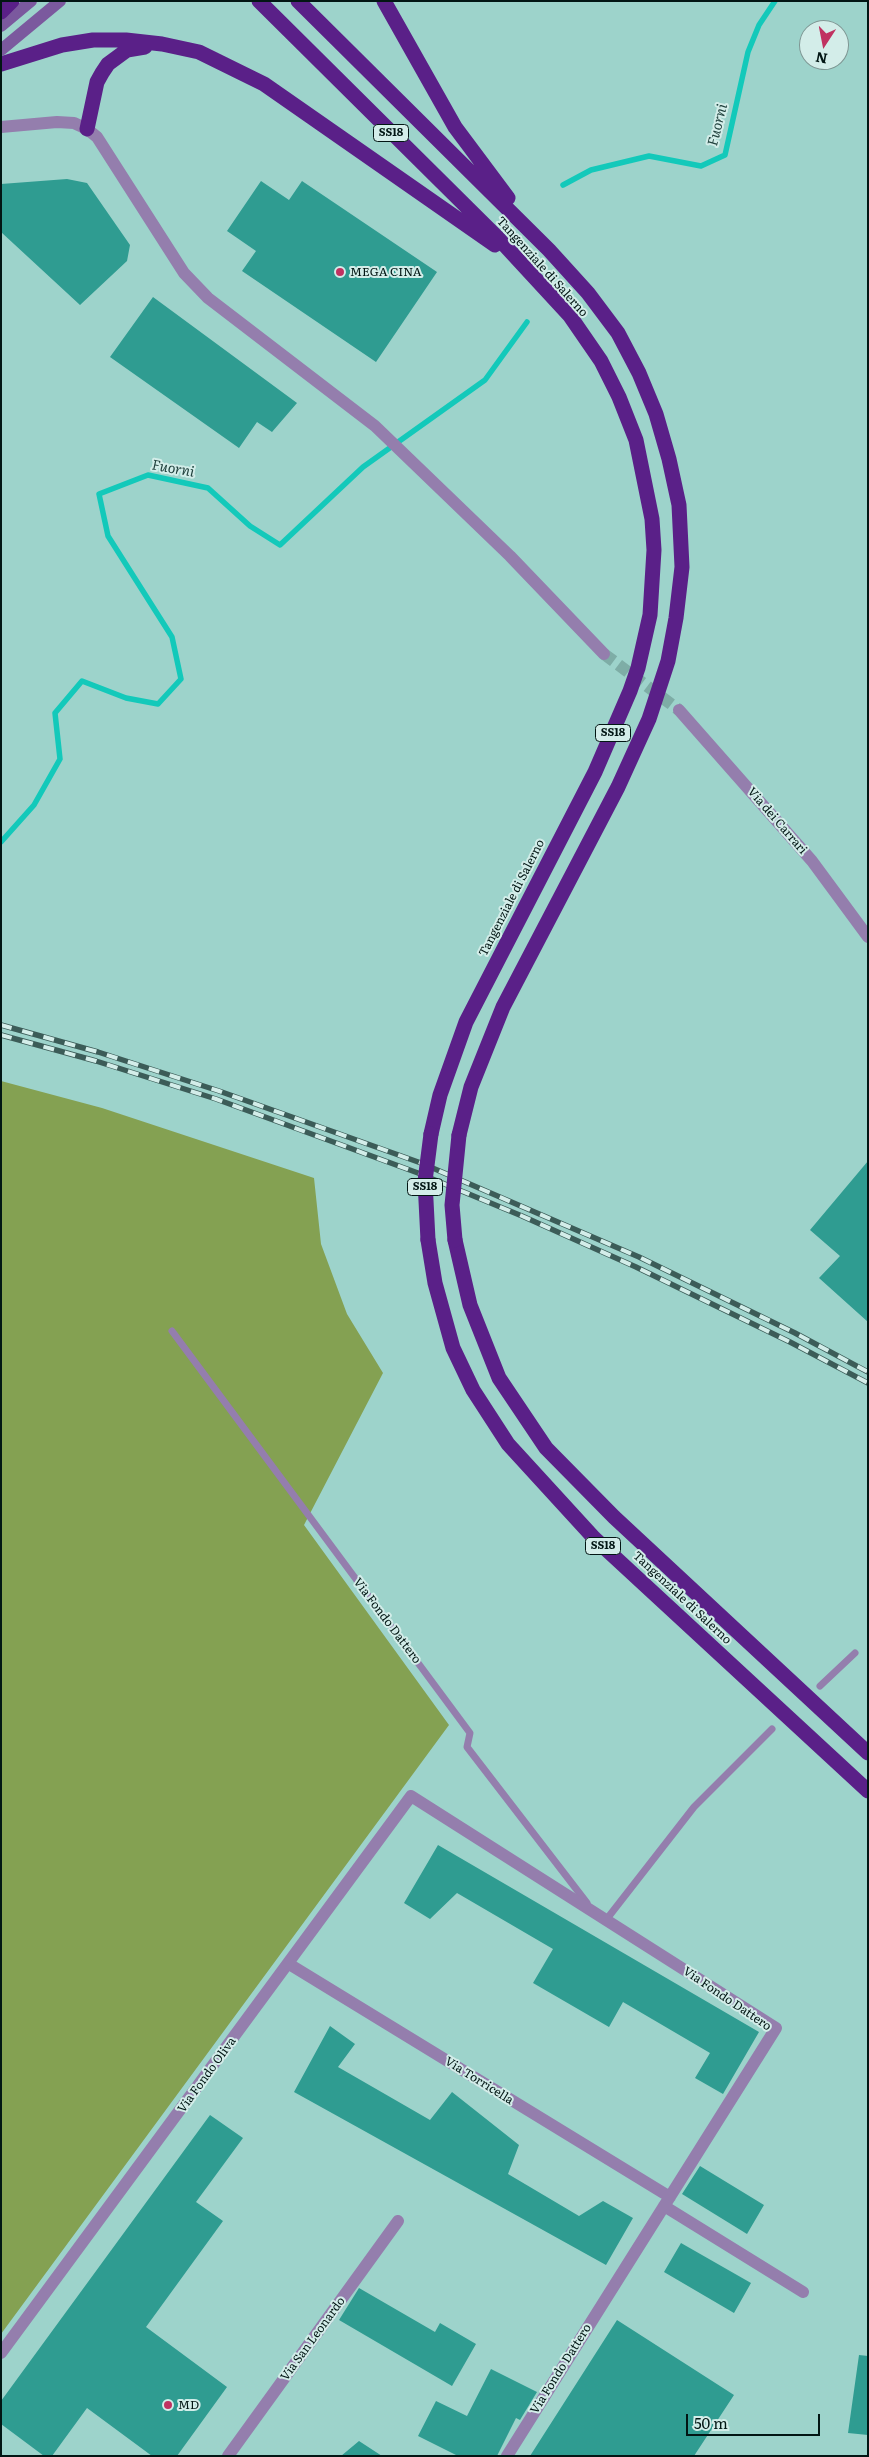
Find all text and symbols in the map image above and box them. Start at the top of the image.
north arrow [799,20,849,70]
text: N [814,48,829,70]
water label: Fuorni [705,102,731,148]
road number: SS18 [374,125,408,142]
street label: Tangenziale di Salerno [493,214,591,320]
place label: MEGA CINA [350,265,421,279]
marker: MEGA CINA [334,266,346,278]
water label: Fuorni [151,457,195,481]
road number: SS18 [596,724,630,741]
street label: Via dei Carrari [744,785,810,857]
street label: Tangenziale di Salerno [476,837,548,959]
road number: SS18 [408,1178,442,1196]
road number: SS18 [586,1538,620,1554]
street label: Tangenziale di Salerno [630,1549,734,1647]
street label: Via Fondo Dattero [350,1575,424,1667]
street label: Via Fondo Dattero [680,1964,774,2034]
street label: Via Fondo Oliva [175,2034,239,2116]
street label: Via Torricella [442,2054,516,2108]
street label: Via San Leonardo [278,2294,348,2384]
street label: Via Fondo Dattero [527,2321,595,2417]
place label: MD [178,2398,199,2412]
marker: MD [162,2399,174,2411]
scale bar [689,2404,823,2436]
text: 50 m [694,2411,728,2434]

